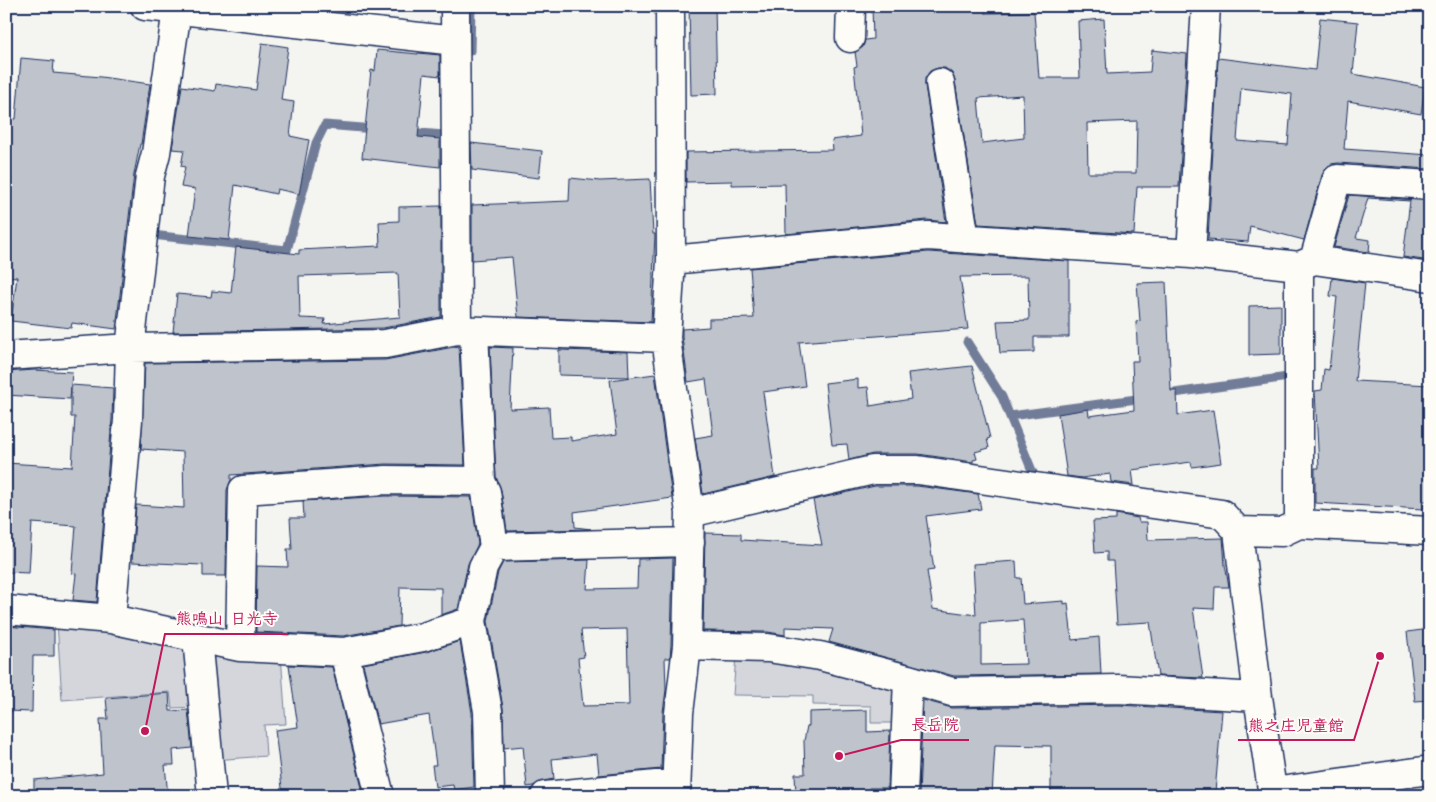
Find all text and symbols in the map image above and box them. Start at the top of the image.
callout: 熊鳴山 日光寺 [165,603,288,634]
text: 熊鳴山 日光寺 [176,608,278,630]
callout: 長岳院 [901,709,969,740]
callout: 熊之庄児童館 [1238,709,1354,740]
text: 長岳院 [911,714,959,736]
text: 熊之庄児童館 [1248,715,1344,737]

